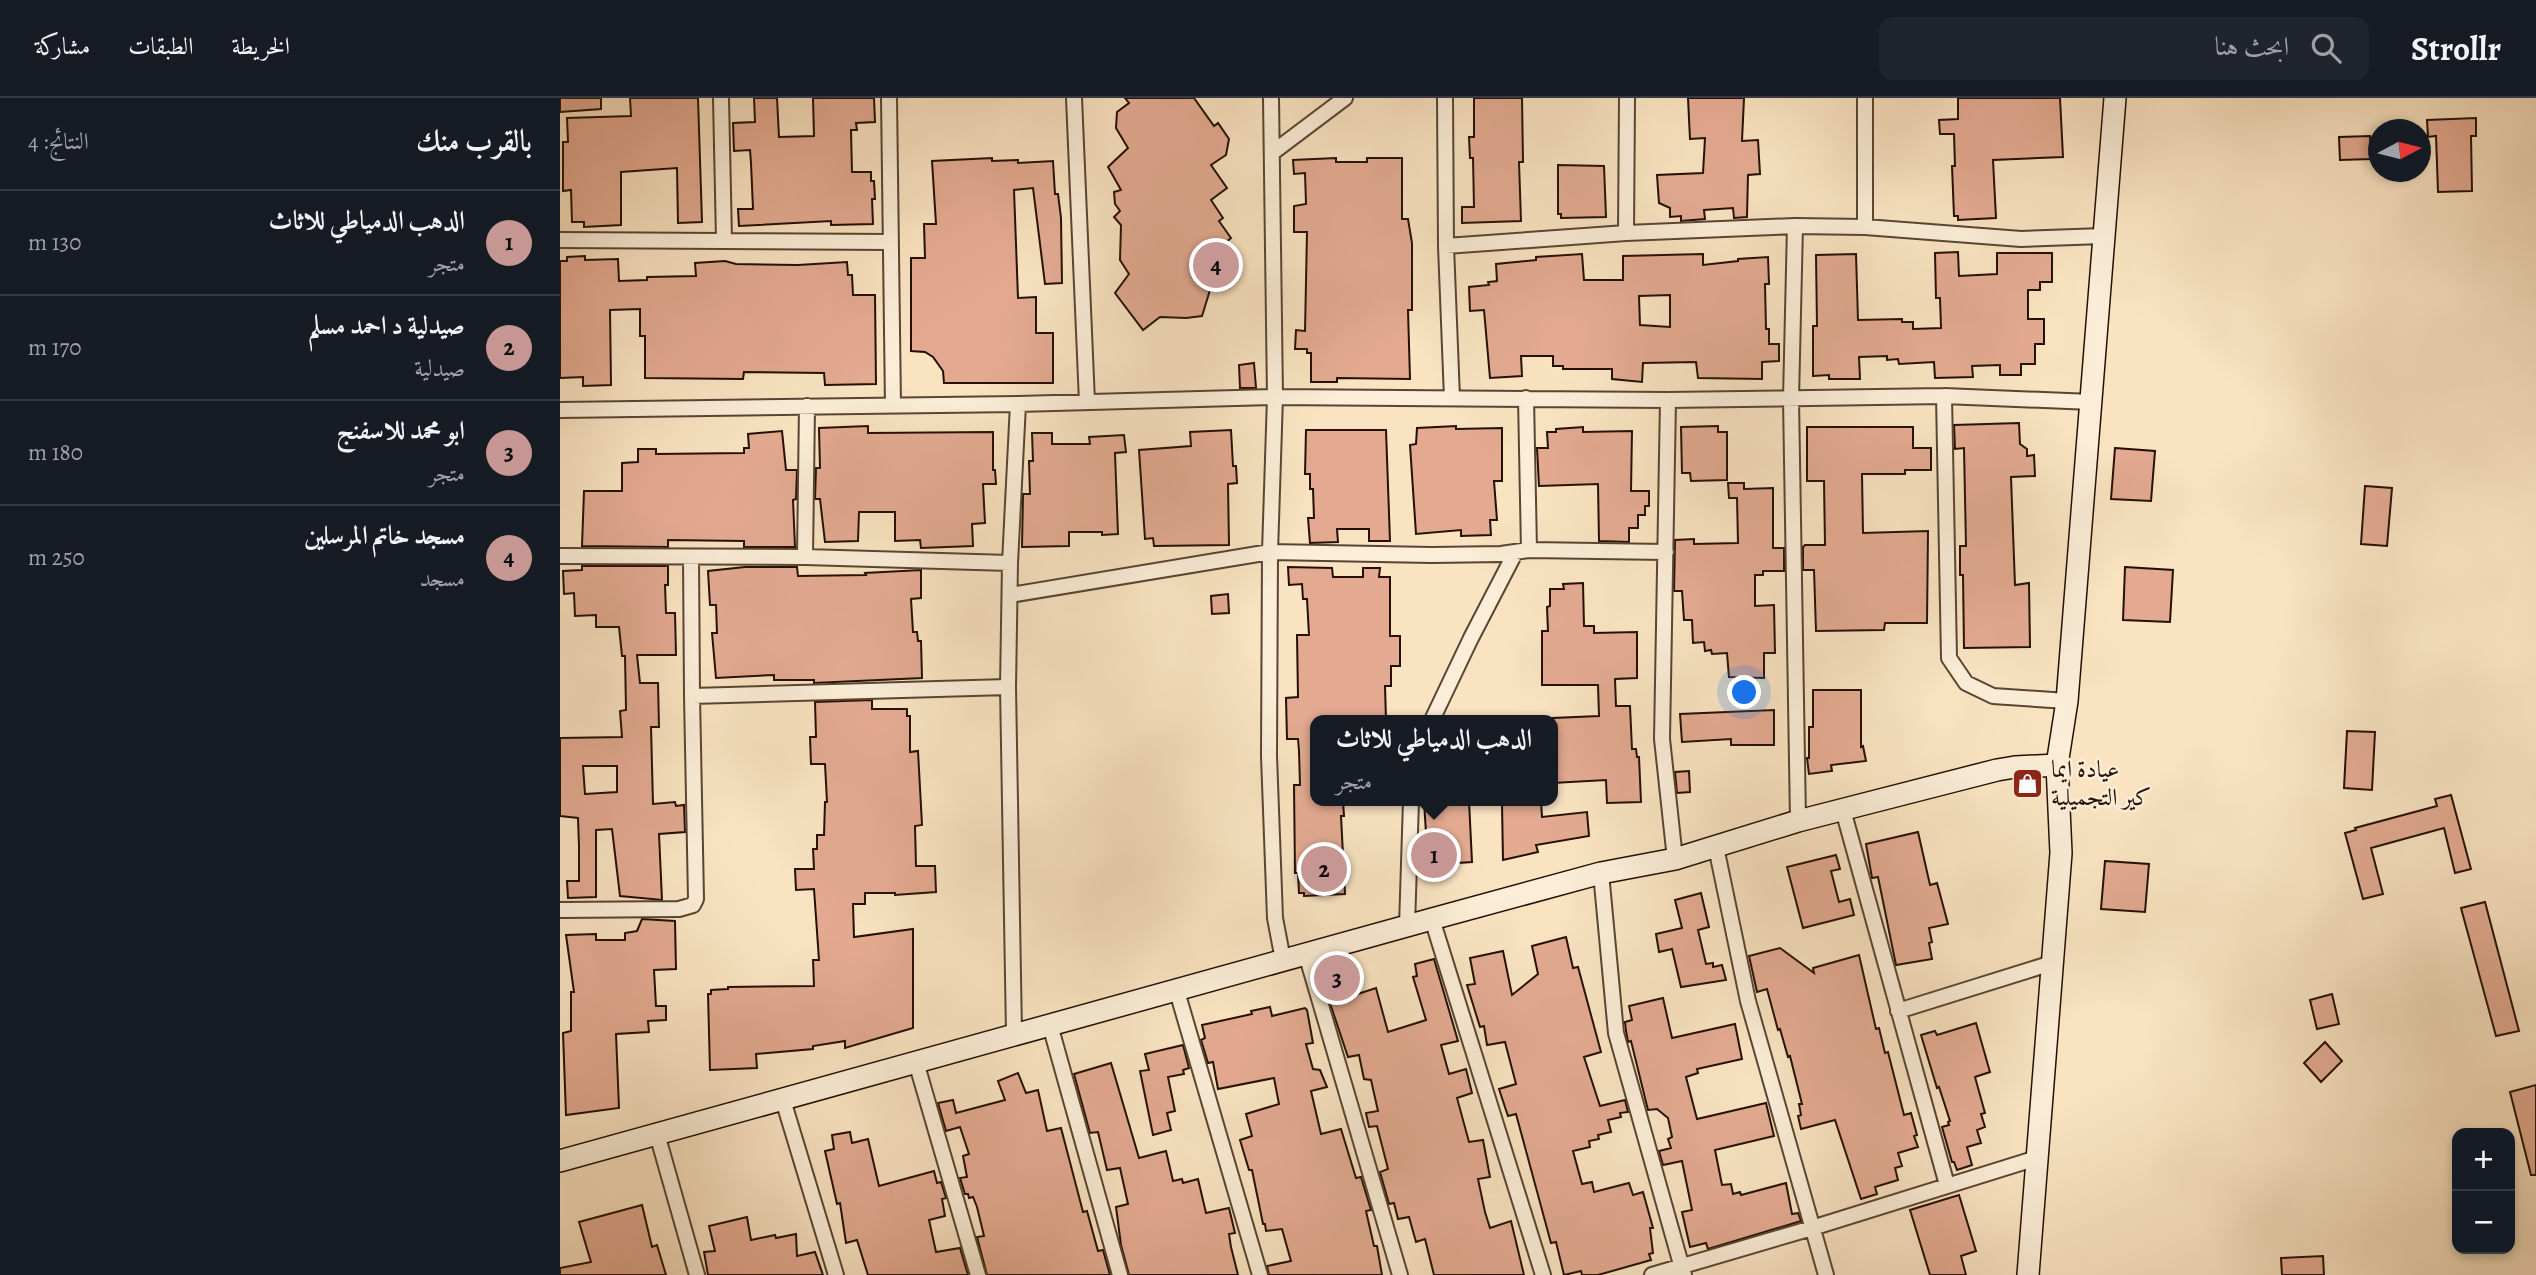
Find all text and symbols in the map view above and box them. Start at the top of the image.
search box [1879,17,2369,80]
text: Strollr [2411,26,2501,71]
text: ابحث هنا [2215,29,2289,64]
icon: search [2307,29,2345,67]
text: مشاركة [35,30,90,62]
text: الطبقات [128,30,194,62]
text: الخريطة [232,30,290,62]
north arrow [2368,119,2431,182]
text: بالقرب منك [416,121,532,161]
text: النتائج: 4 [28,126,89,157]
text: الدهب الدمياطي للاثاث [269,203,465,238]
text: 130 m [28,227,81,258]
text: 1 [505,227,513,258]
pin: 4 [1193,239,1239,291]
text: متجر [429,248,465,279]
text: صيدلية د احمد مسلم [308,308,465,343]
text: 170 m [28,332,82,363]
text: 2 [503,332,515,363]
text: صيدلية [414,353,465,384]
text: ابو محمد للاسفنج [336,413,465,448]
text: 180 m [28,437,83,468]
text: 3 [504,437,514,468]
text: متجر [429,458,465,489]
text: مسجد خاتم المرسلين [304,518,465,553]
text: 250 m [28,542,85,573]
text: 4 [504,542,514,573]
text: مسجد [420,563,465,594]
your location [1727,675,1761,709]
popup [1310,715,1558,806]
text: الدهب الدمياطي للاثاث [1336,721,1532,756]
place label: عيادة ايما كير التجميلية [2051,753,2151,813]
text: متجر [1336,766,1372,797]
shop icon: عيادة ايما كير التجميلية [2011,766,2045,800]
pin: 1 [1411,829,1457,881]
pin: 2 [1301,843,1347,895]
pin: 3 [1314,952,1360,1004]
map controls [2452,1128,2515,1254]
button: + [2452,1128,2515,1191]
button: − [2452,1191,2515,1254]

